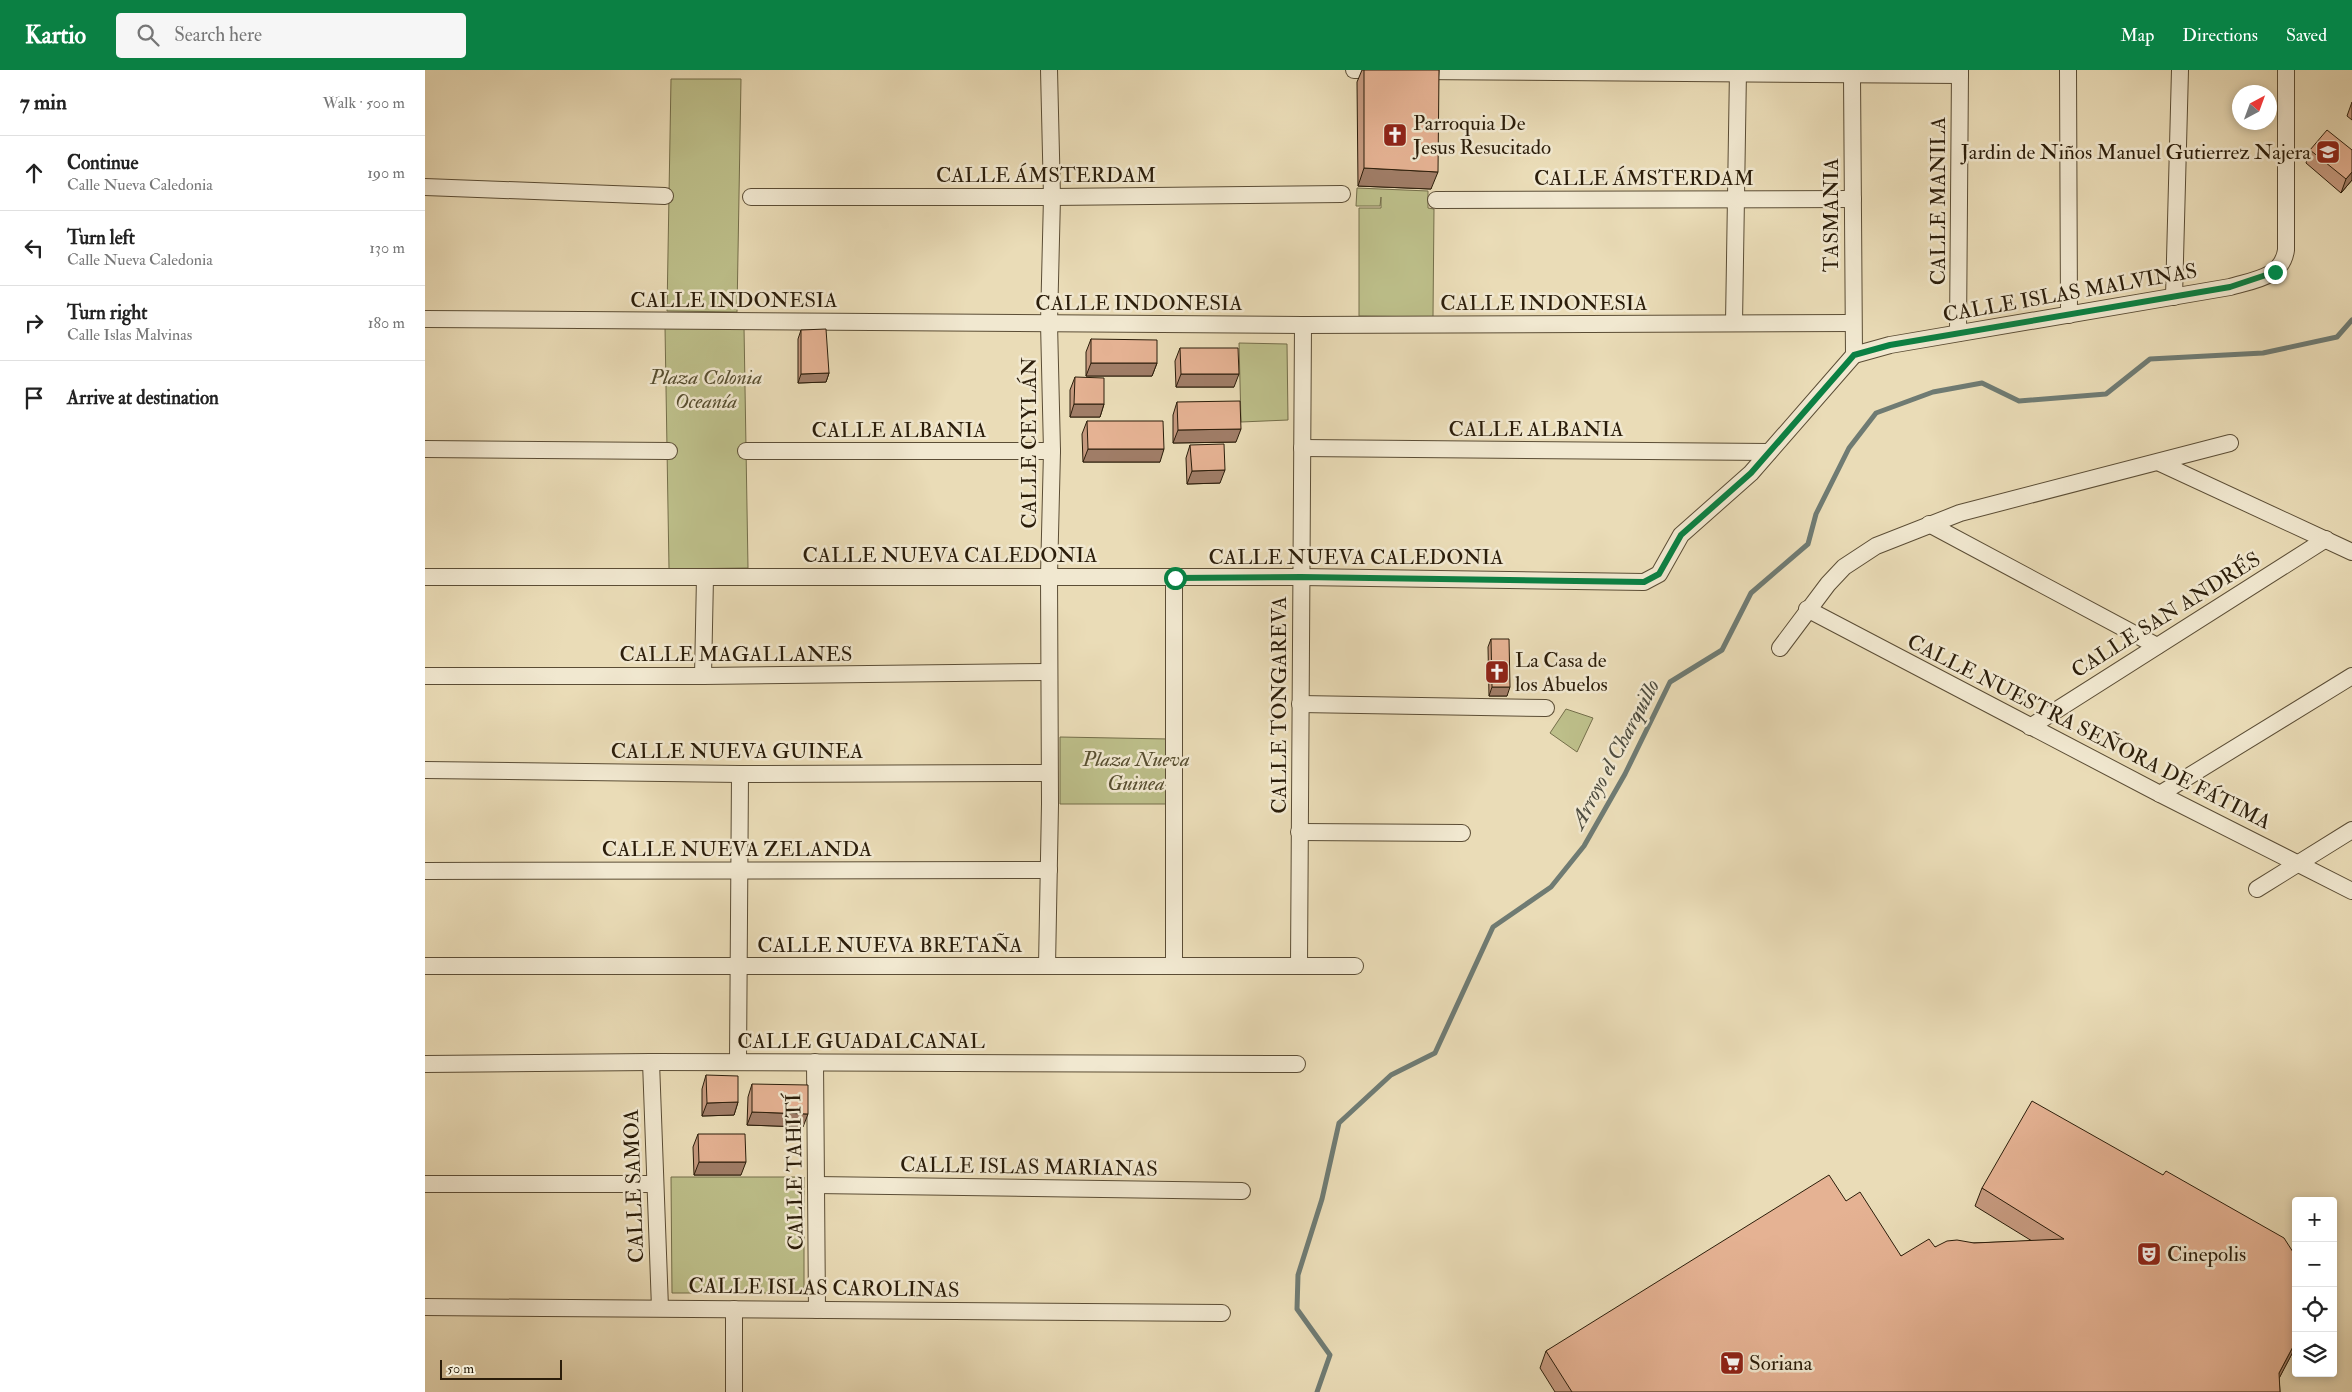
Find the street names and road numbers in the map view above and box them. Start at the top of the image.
street label: CALLE MANILA [1925,117,1952,285]
street label: TASMANIA [1818,158,1845,272]
street label: CALLE ÁMSTERDAM [936,162,1156,189]
street label: CALLE ÁMSTERDAM [1534,165,1754,192]
street label: CALLE ISLAS MALVINAS [1941,257,2199,329]
street label: CALLE INDONESIA [630,287,838,314]
street label: CALLE INDONESIA [1035,290,1243,317]
street label: CALLE INDONESIA [1440,290,1648,317]
street label: CALLE CEYLÁN [1016,357,1043,529]
street label: CALLE ALBANIA [1449,416,1623,443]
street label: CALLE ALBANIA [812,417,986,444]
street label: CALLE NUEVA CALEDONIA [802,542,1098,569]
street label: CALLE NUEVA CALEDONIA [1208,544,1504,571]
street label: CALLE SAN ANDRÉS [2066,546,2266,684]
street label: CALLE TONGAREVA [1266,596,1293,814]
street label: CALLE NUESTRA SEÑORA DE FÁTIMA [1903,628,2275,836]
street label: CALLE MAGALLANES [620,641,852,668]
street label: CALLE NUEVA GUINEA [611,738,863,765]
street label: CALLE NUEVA ZELANDA [602,836,872,863]
street label: CALLE NUEVA BRETAÑA [757,932,1023,959]
street label: CALLE GUADALCANAL [737,1028,985,1055]
street label: CALLE TAHITÍ [780,1092,810,1251]
street label: CALLE SAMOA [618,1109,650,1263]
street label: CALLE ISLAS MARIANAS [900,1151,1158,1183]
street label: CALLE ISLAS CAROLINAS [688,1272,960,1304]

